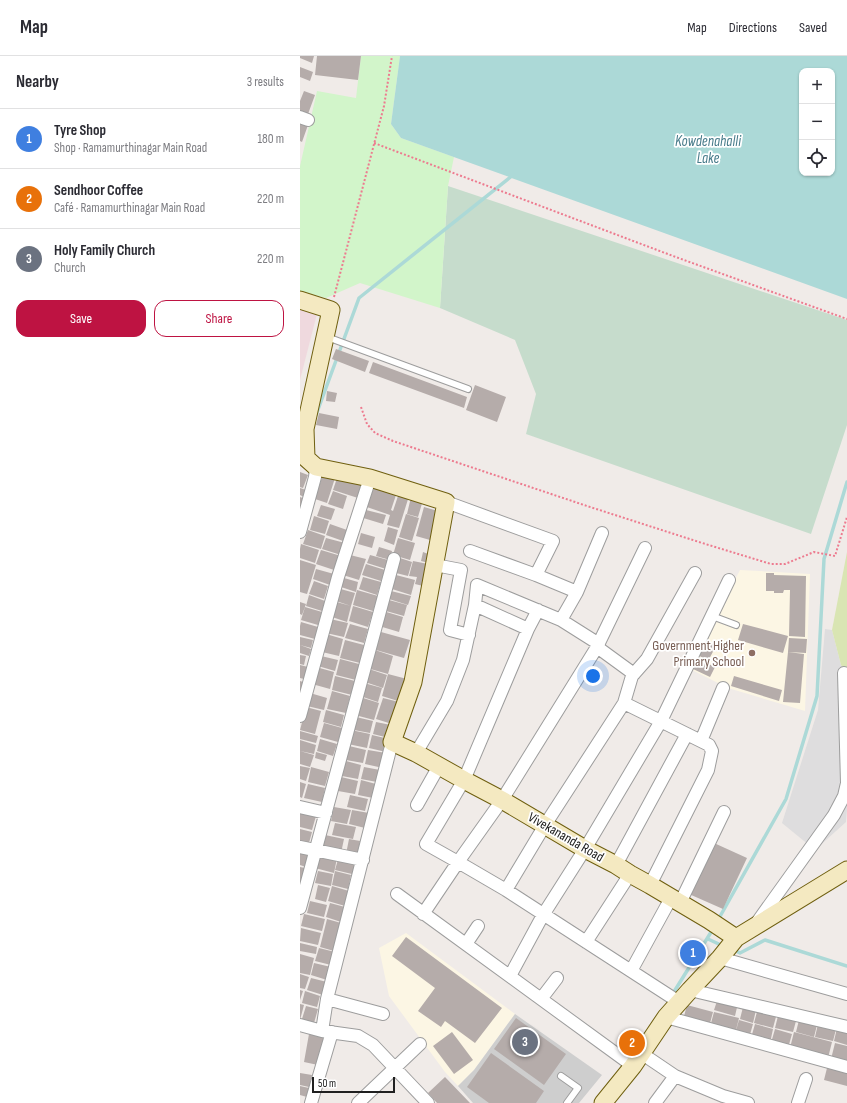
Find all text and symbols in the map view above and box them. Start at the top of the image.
text: Map [20,16,48,39]
text: Map [687,19,707,36]
text: Directions [729,19,777,36]
text: Saved [799,19,827,36]
map controls [799,68,835,176]
button: + [799,68,835,104]
text: Nearby [16,72,59,92]
text: 3 results [247,74,284,90]
button: − [799,104,835,140]
text: Tyre Shop [54,121,106,140]
text: 1 [26,131,32,147]
text: 180 m [258,131,284,147]
water label: Kowdenahalli Lake [675,132,742,168]
text: Shop · Ramamurthinagar Main Road [54,140,207,156]
button: locate [799,140,835,176]
text: Sendhoor Coffee [54,181,143,200]
text: 2 [26,191,32,207]
text: 220 m [257,191,284,207]
text: Café · Ramamurthinagar Main Road [54,200,205,216]
text: Holy Family Church [54,241,155,260]
text: 3 [26,251,32,267]
text: 220 m [257,251,284,267]
text: Church [54,260,86,276]
button: Save [16,300,146,337]
button: Share [154,300,284,337]
place label: Government Higher Primary School [652,637,744,670]
marker: Government Higher Primary School [747,648,757,658]
your location [583,666,603,686]
street label: Vivekananda Road [525,808,607,866]
pin: 1 [680,938,706,968]
pin: 3 [512,1027,538,1057]
pin: 2 [619,1028,645,1058]
scale bar [312,1075,395,1094]
text: 50 m [318,1077,336,1090]

